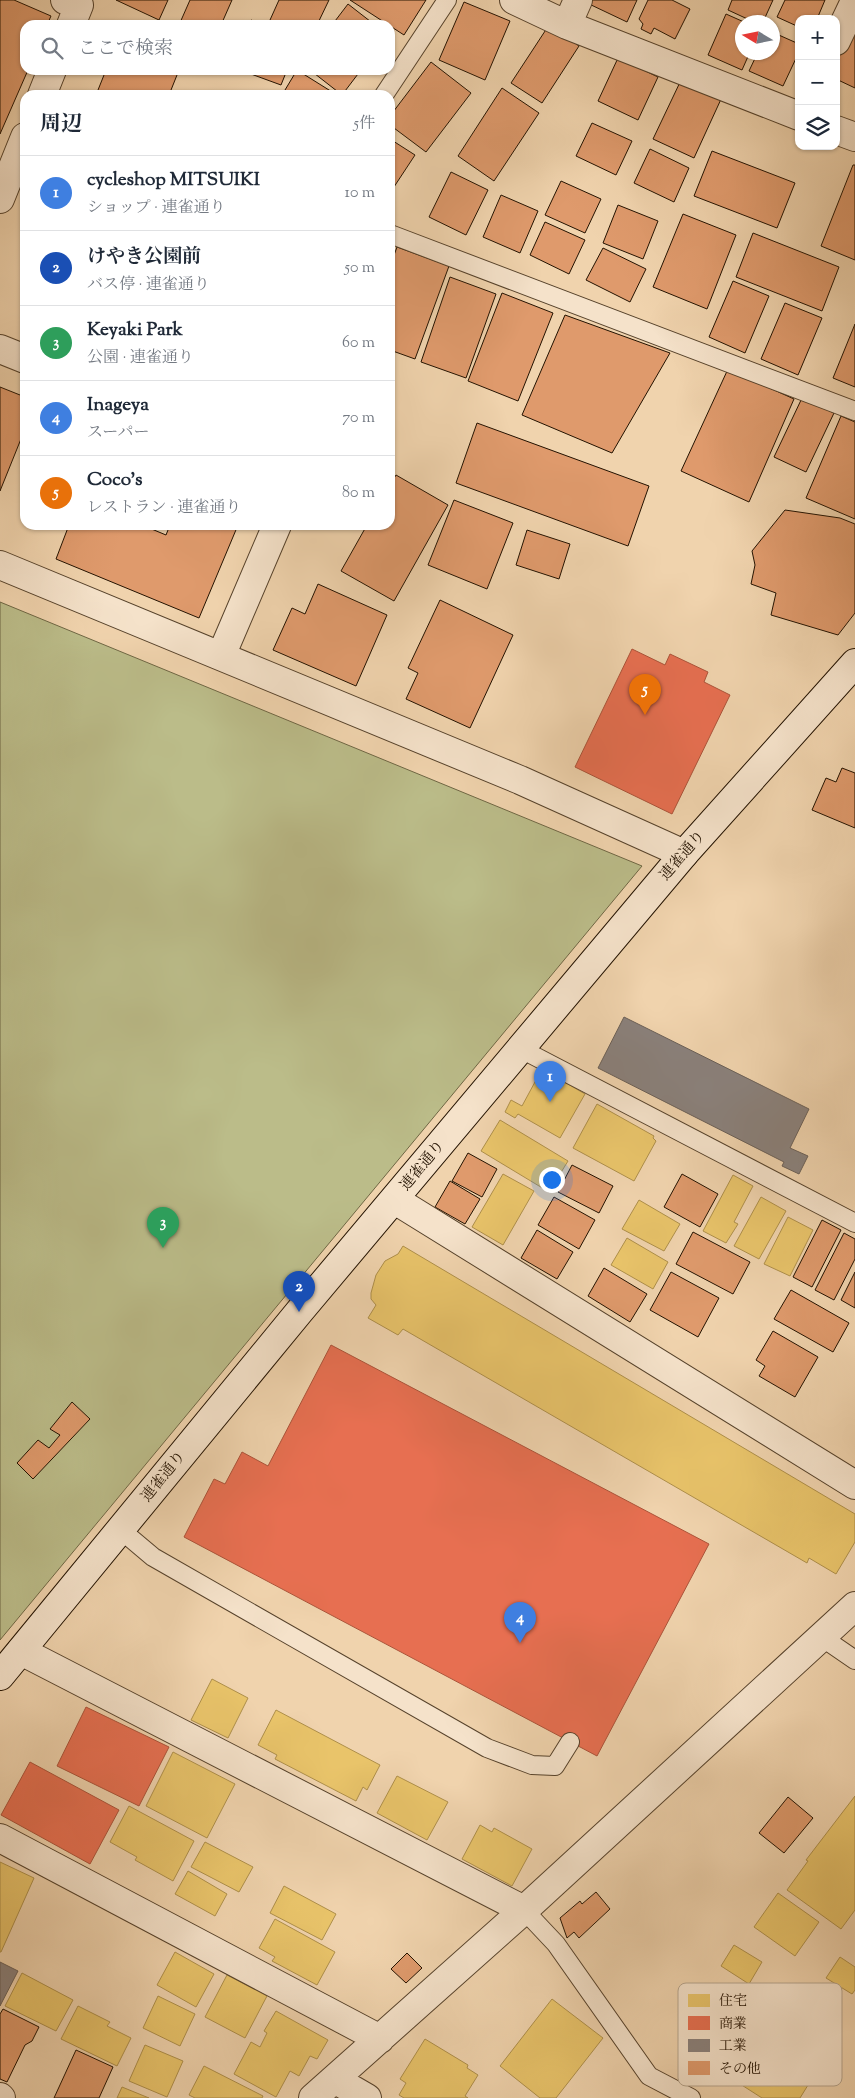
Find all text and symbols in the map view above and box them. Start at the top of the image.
north arrow [735,15,780,60]
map controls [795,15,840,150]
button: + [795,15,840,60]
search box [20,20,395,75]
icon: search [38,34,66,62]
text: ここで検索 [78,36,173,63]
button: − [795,60,840,105]
button: layers [795,105,840,150]
text: 周辺 [40,110,82,140]
text: 5件 [354,113,375,136]
text: cycleshop MITSUIKI [87,167,260,194]
text: 1 [53,182,59,205]
text: 10 m [345,182,375,205]
text: ショップ · 連雀通り [87,197,226,220]
text: けやき公園前 [87,244,201,271]
text: 2 [52,257,60,280]
text: 50 m [344,257,375,280]
text: バス停 · 連雀通り [87,274,210,297]
text: Keyaki Park [87,317,183,344]
text: 3 [53,332,59,355]
text: 60 m [342,332,375,355]
text: 公園 · 連雀通り [87,347,194,370]
text: Inageya [87,392,149,419]
text: 4 [52,407,60,430]
text: 70 m [342,407,375,430]
text: スーパー [87,422,149,445]
text: Coco's [87,467,143,494]
text: 5 [53,482,59,505]
text: 80 m [342,482,375,505]
text: レストラン · 連雀通り [87,497,241,520]
pin: 5 [629,674,661,715]
street label: 連雀通り [655,826,711,886]
pin: 1 [534,1061,566,1102]
street label: 連雀通り [396,1136,450,1196]
your location [539,1167,565,1193]
pin: 3 [147,1207,179,1248]
pin: 2 [283,1271,315,1312]
street label: 連雀通り [137,1447,191,1507]
pin: 4 [504,1602,536,1643]
legend [678,1983,842,2086]
text: 住宅 [719,1992,747,2012]
text: 商業 [719,2015,747,2035]
text: 工業 [719,2037,747,2057]
text: その他 [719,2060,761,2080]

